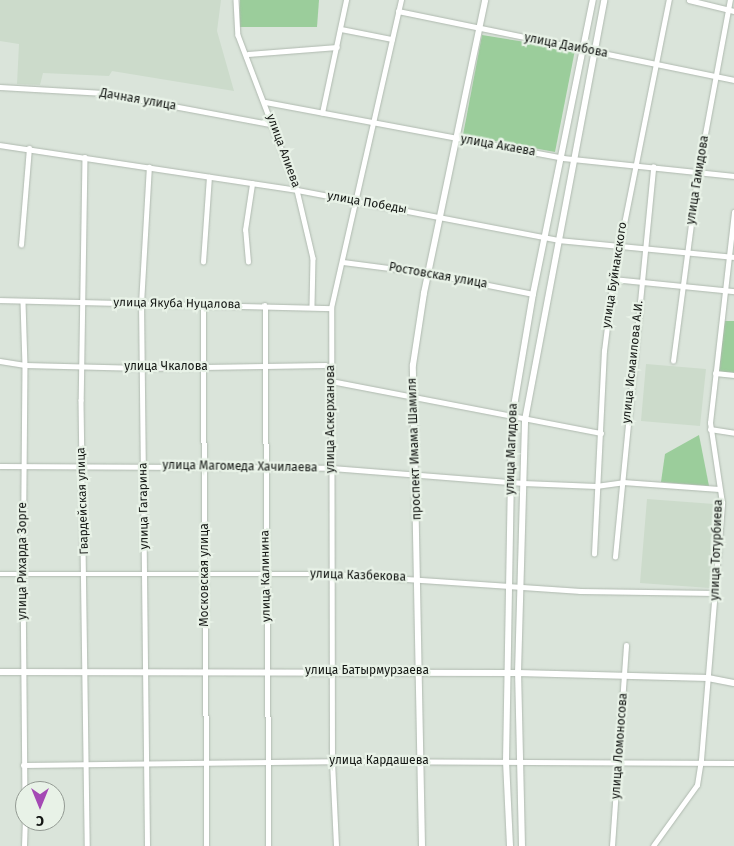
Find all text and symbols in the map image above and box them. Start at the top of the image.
street label: улица Даибова [523,31,609,61]
street label: Дачная улица [99,86,177,114]
street label: улица Алиева [263,112,303,190]
street label: улица Акаева [459,132,537,160]
street label: улица Гамидова [684,134,712,226]
street label: улица Победы [326,189,408,217]
street label: улица Буйнакского [600,221,630,329]
street label: Ростовская улица [388,260,488,292]
street label: улица Якуба Нуцалова [113,296,241,312]
street label: улица Исмаилова А.И. [619,300,647,424]
street label: улица Чкалова [124,360,208,374]
street label: улица Аскерханова [324,365,338,473]
street label: проспект Имама Шамиля [405,378,425,520]
street label: улица Магидова [503,403,521,495]
street label: Гвардейская улица [74,447,92,555]
street label: улица Магомеда Хачилаева [162,458,318,476]
street label: улица Гагарина [136,462,152,550]
street label: улица Тотурбиева [708,499,726,601]
street label: улица Рихарда Зорге [16,502,30,620]
street label: Московская улица [198,523,212,627]
street label: улица Калинина [258,530,274,622]
street label: улица Казбекова [310,567,406,585]
street label: улица Батырмурзаева [305,664,429,678]
street label: улица Ломоносова [609,692,631,800]
street label: улица Кардашева [329,754,429,768]
north arrow [15,781,65,831]
text: С [36,812,44,829]

